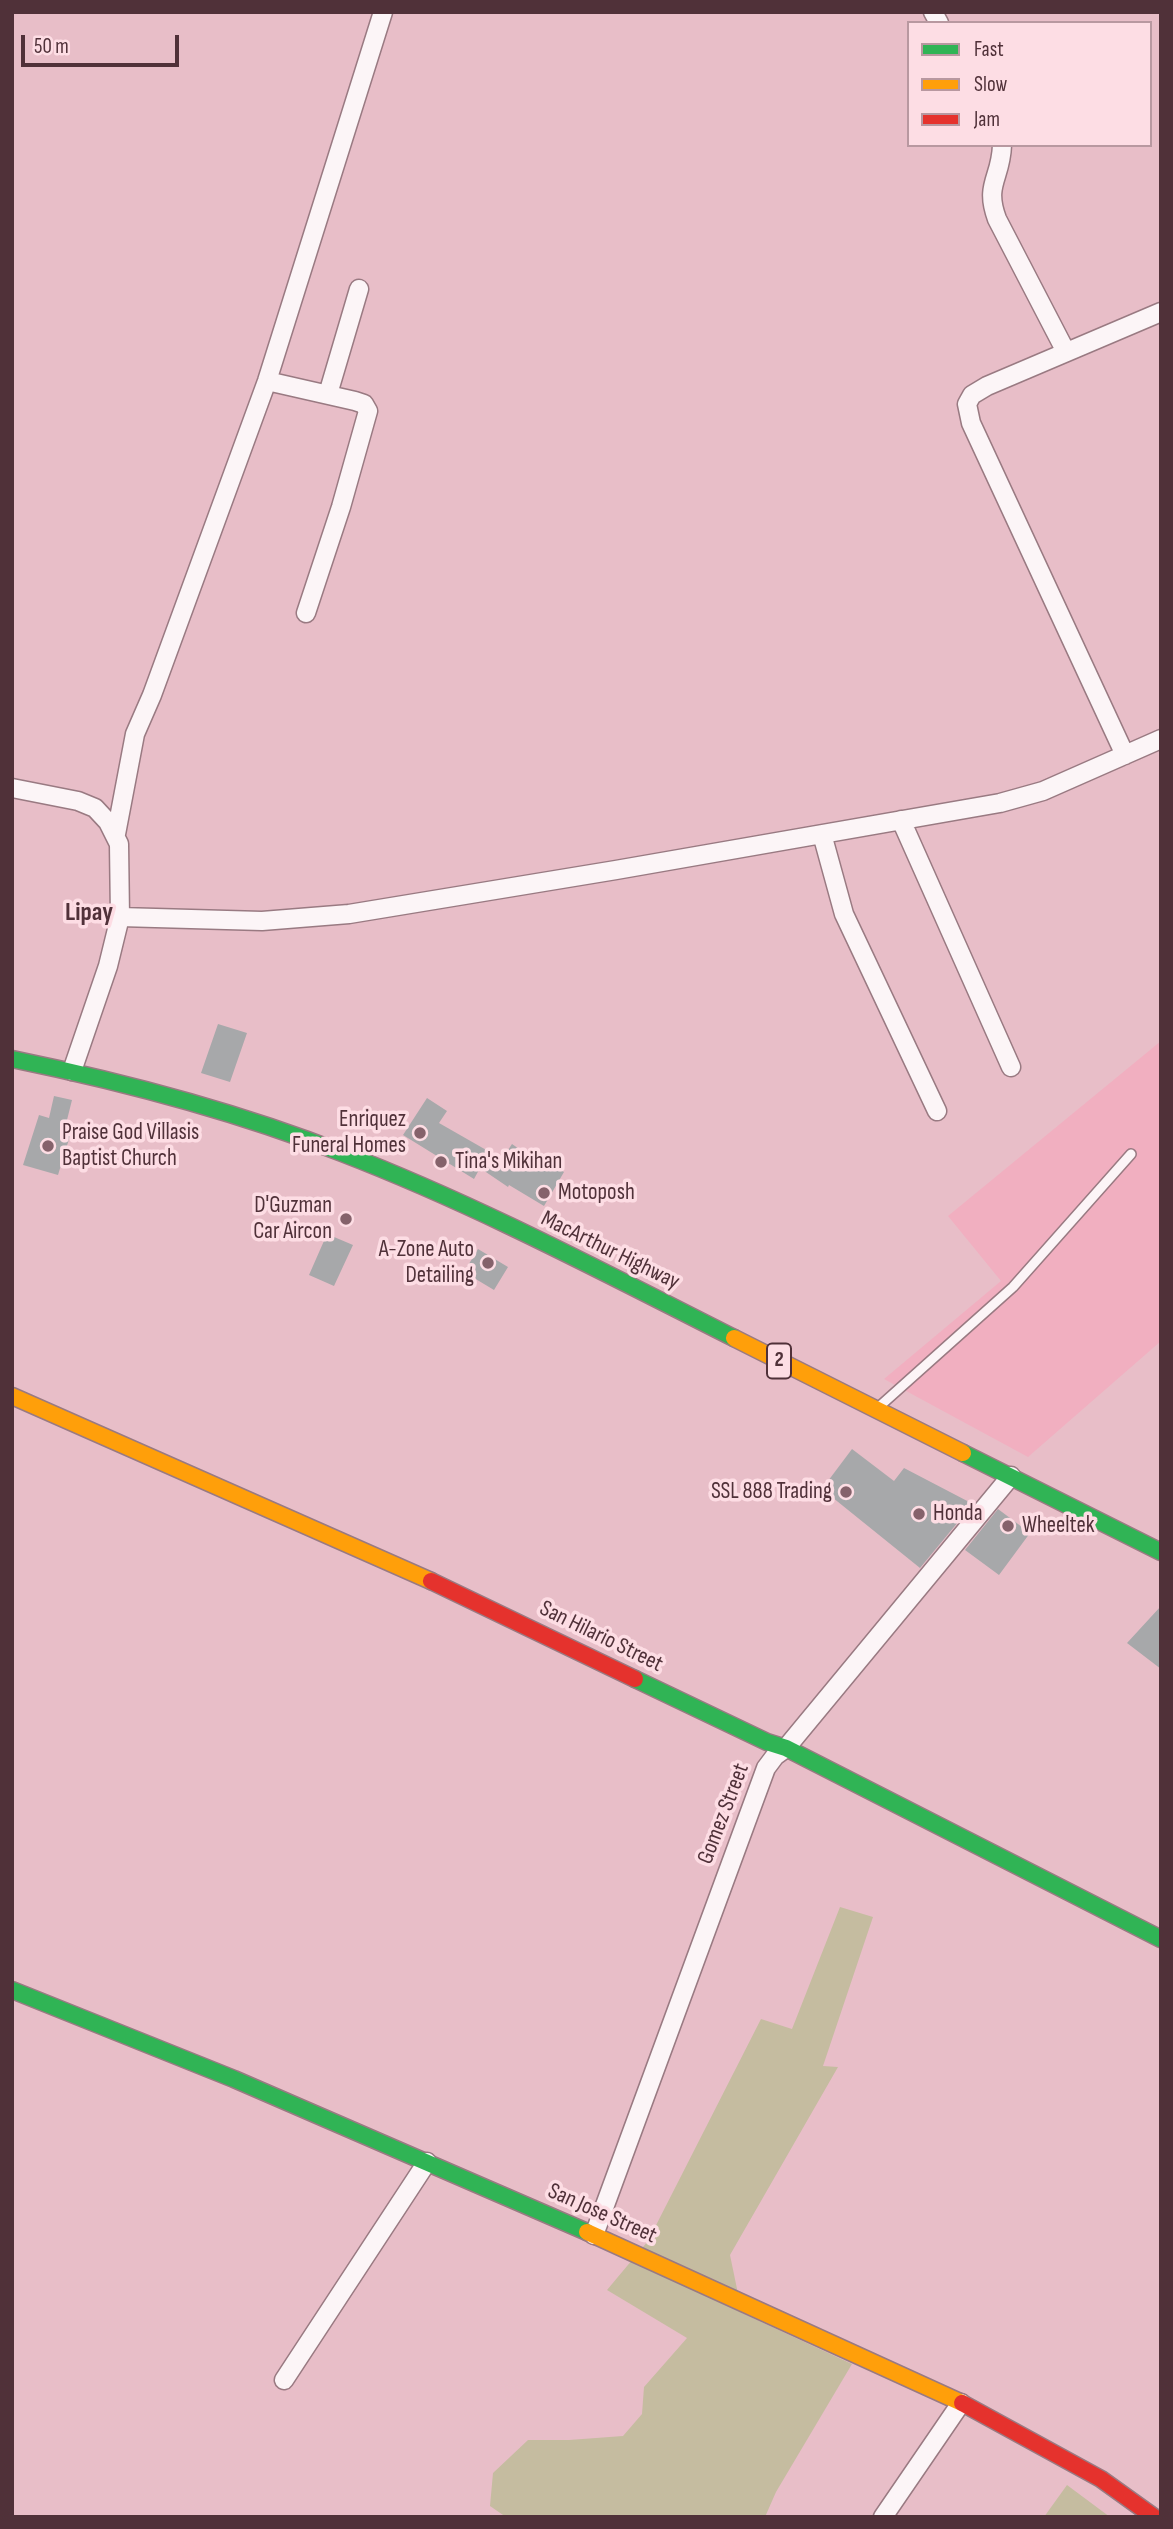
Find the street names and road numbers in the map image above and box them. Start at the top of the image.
street label: MacArthur Highway [536,1206,684,1296]
road number: 2 [767,1344,791,1378]
street label: San Hilario Street [535,1595,667,1679]
street label: Gomez Street [692,1760,756,1868]
street label: San Jose Street [543,2178,661,2250]

